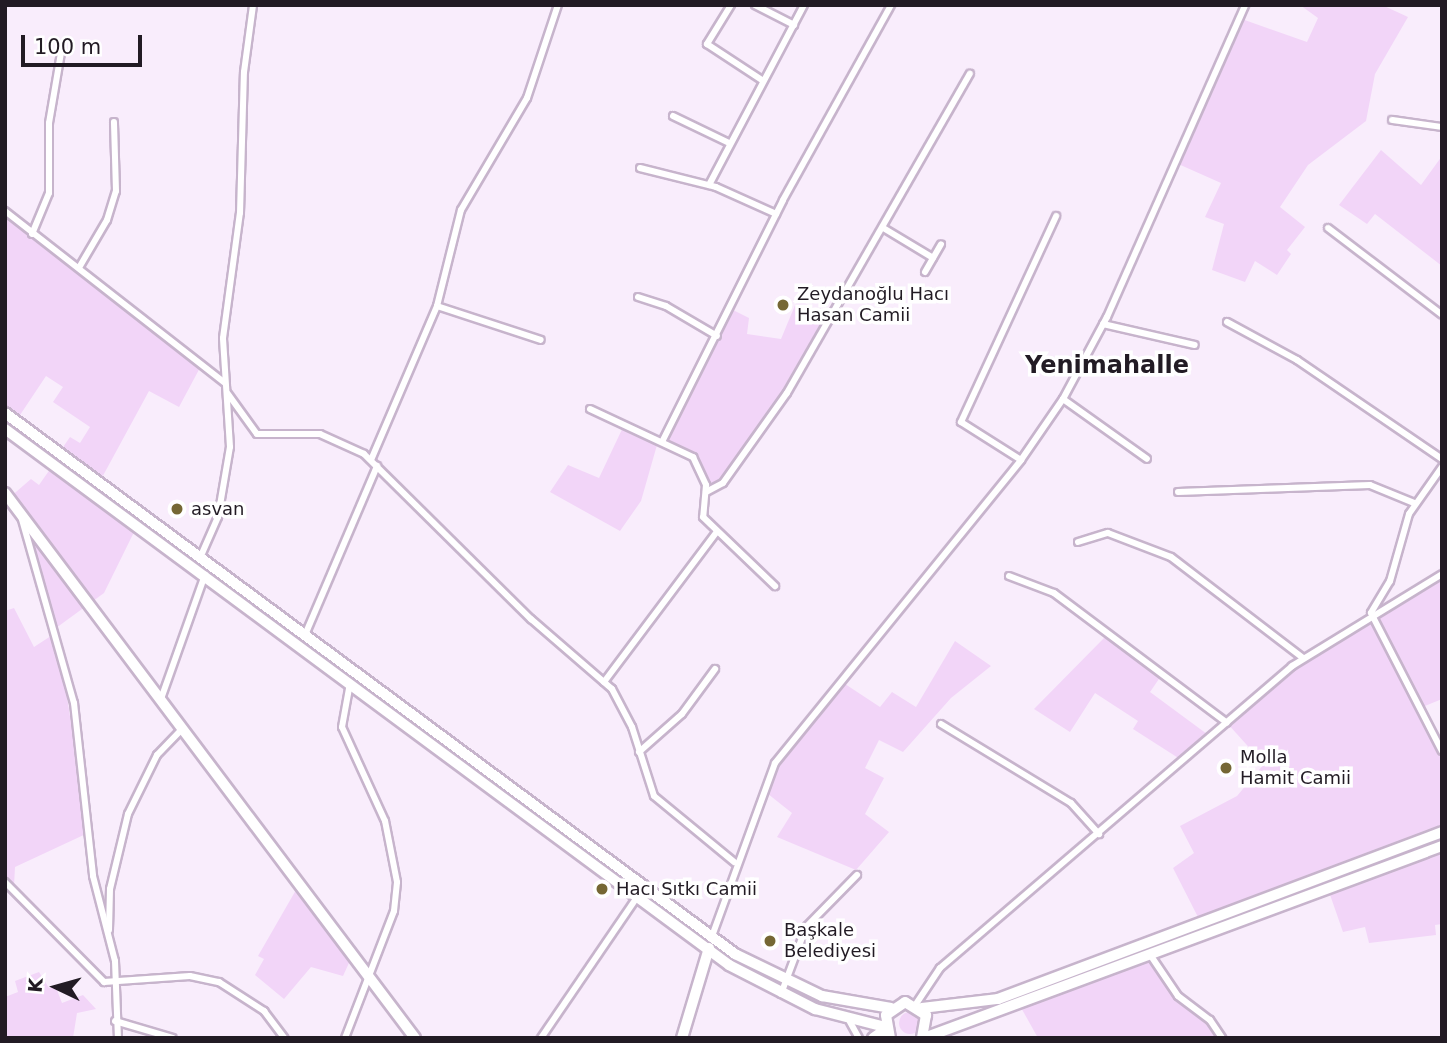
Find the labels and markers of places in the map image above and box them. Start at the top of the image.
place label: Zeydanoğlu Hacı Hasan Camii [797,284,949,326]
marker: Zeydanoğlu Hacı Hasan Camii [775,297,791,313]
place label: asvan [191,498,244,520]
marker: asvan [169,501,185,517]
place label: Molla Hamit Camii [1240,747,1351,790]
marker: Molla Hamit Camii [1218,760,1234,776]
place label: Hacı Sıtkı Camii [616,878,757,900]
marker: Hacı Sıtkı Camii [594,881,610,897]
place label: Başkale Belediyesi [784,920,876,962]
marker: Başkale Belediyesi [762,933,778,949]

